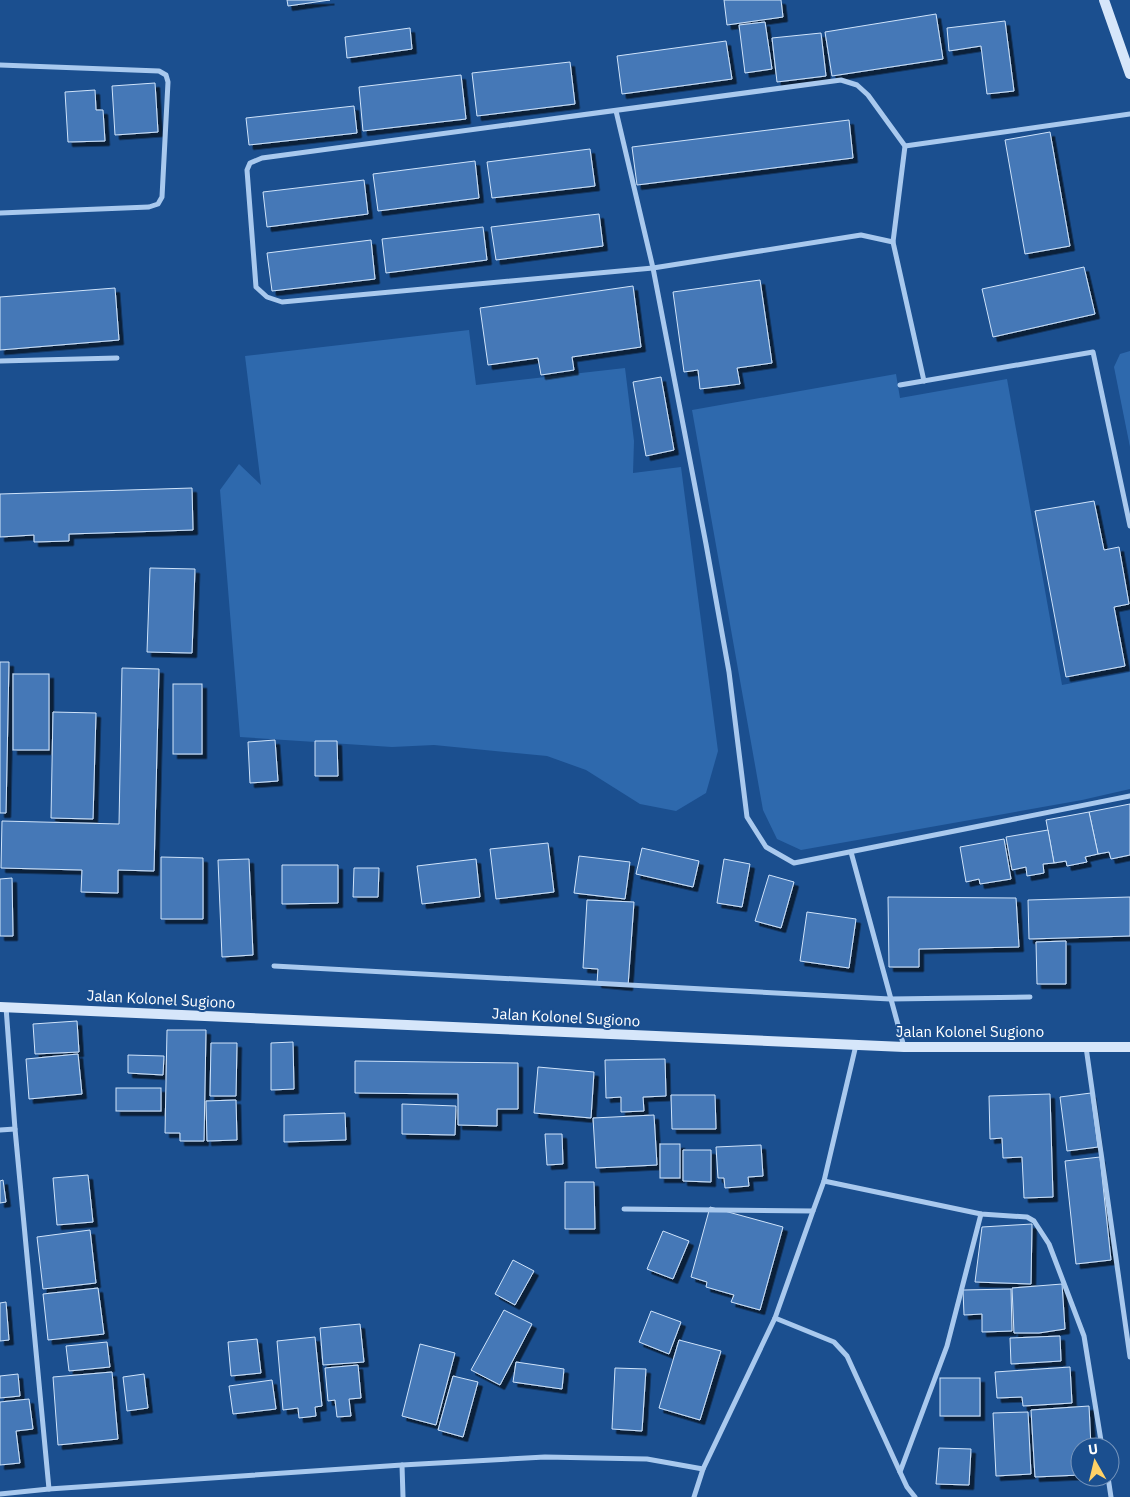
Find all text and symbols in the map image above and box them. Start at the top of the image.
street label: Jalan Kolonel Sugiono [86,986,236,1012]
street label: Jalan Kolonel Sugiono [491,1004,641,1030]
street label: Jalan Kolonel Sugiono [896,1022,1044,1041]
north arrow [1070,1437,1120,1487]
text: U [1087,1440,1099,1459]

